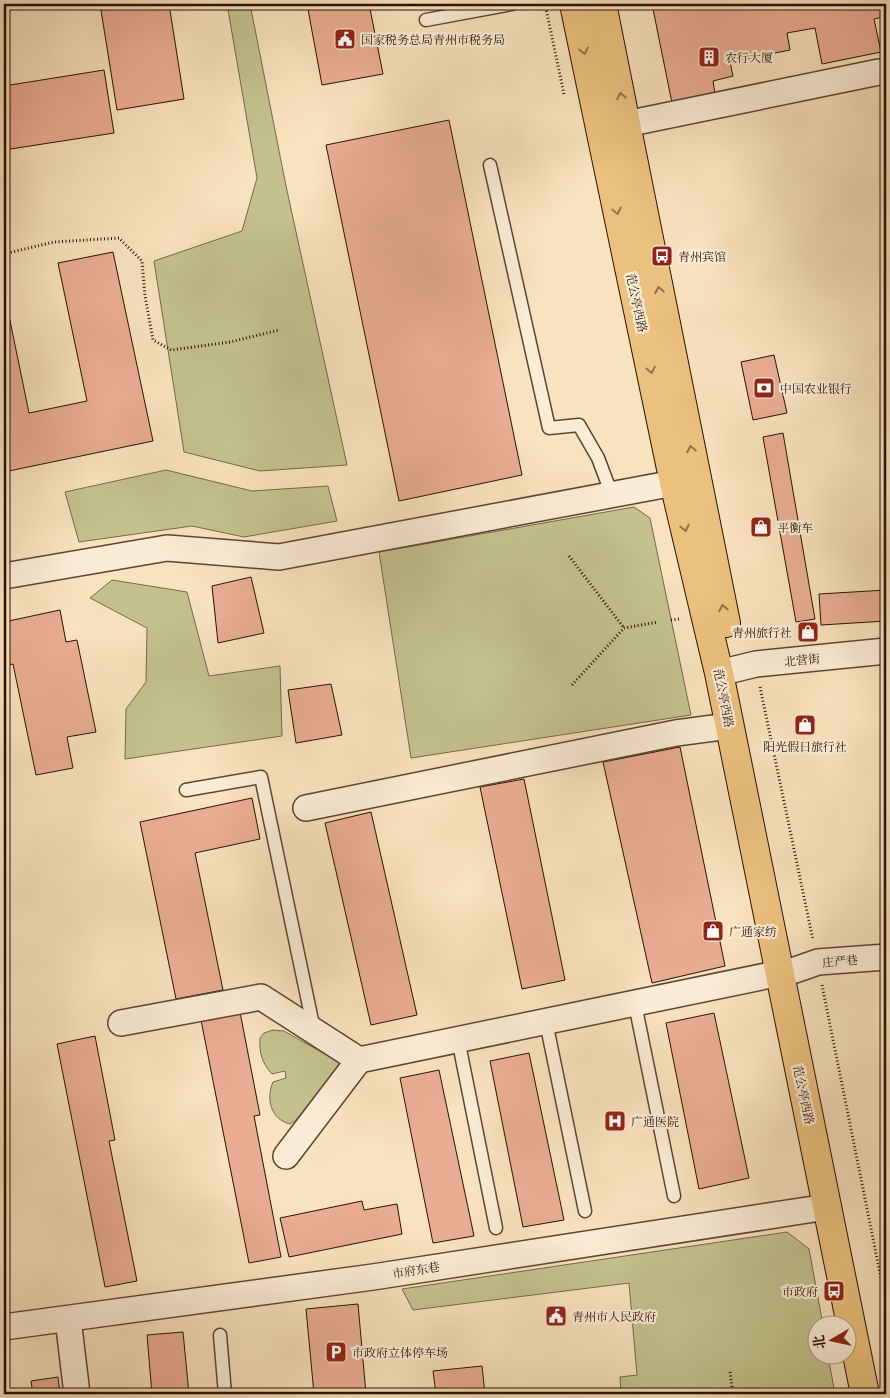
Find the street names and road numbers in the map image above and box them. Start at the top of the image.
street label: 范公亭西路 [623,272,651,334]
street label: 北营街 [783,651,822,669]
street label: 范公亭西路 [711,667,737,729]
street label: 庄严巷 [821,952,859,970]
street label: 范公亭西路 [790,1064,818,1126]
street label: 市府东巷 [391,1259,441,1281]

